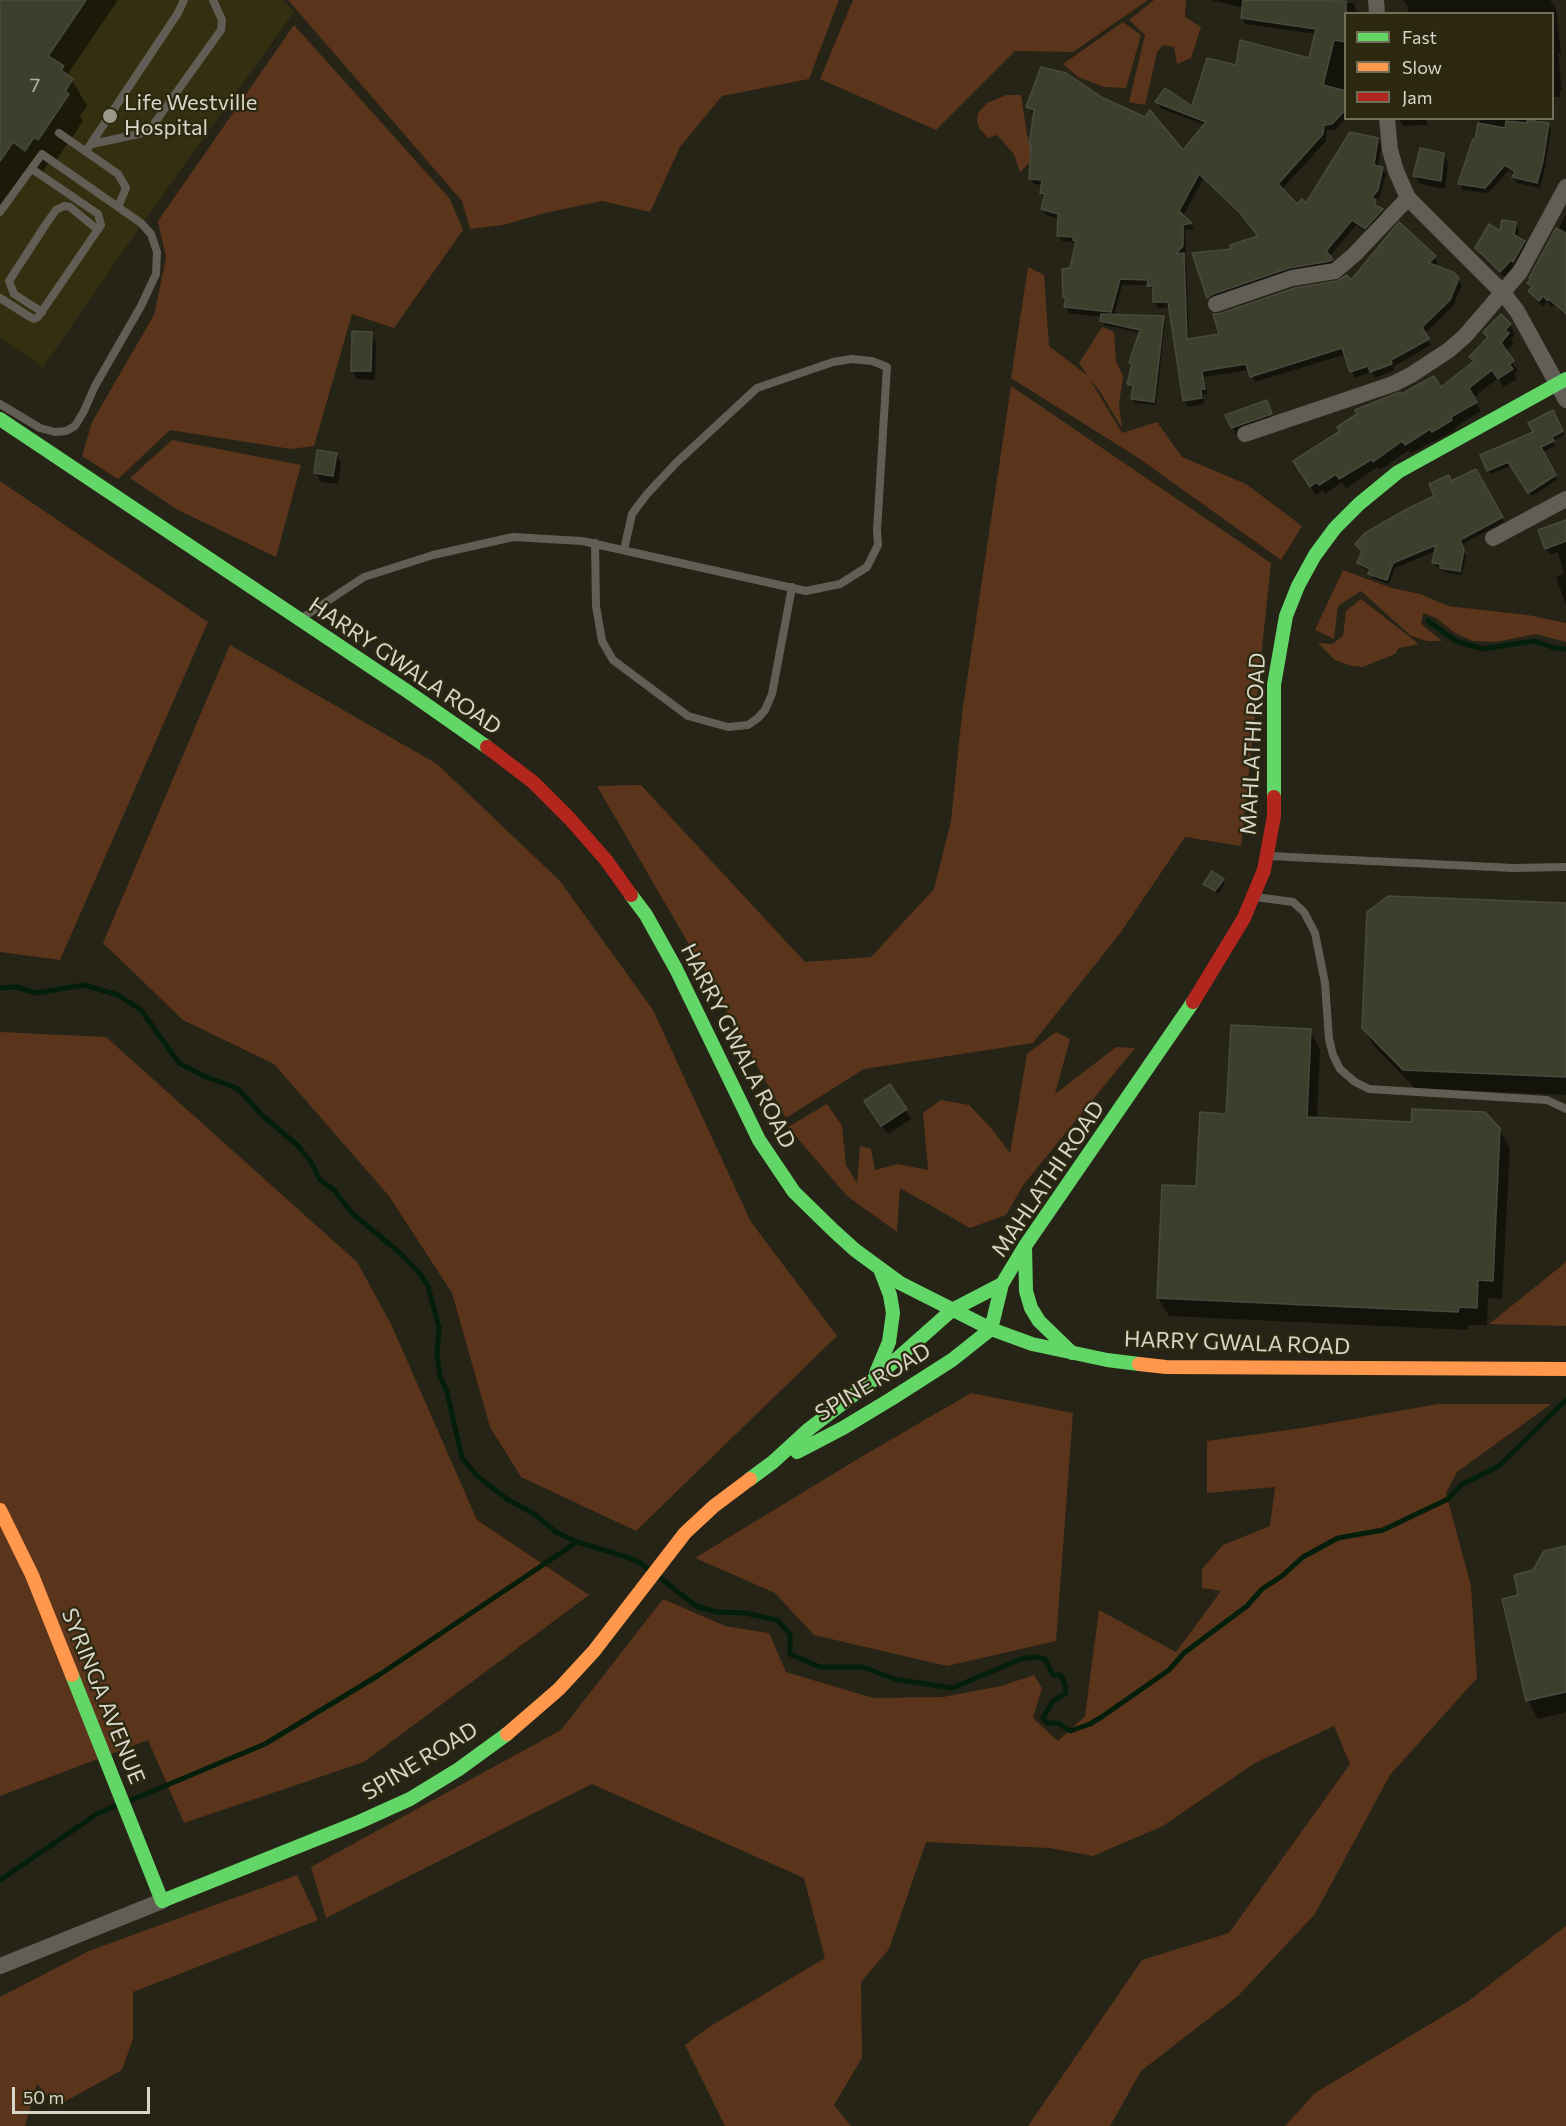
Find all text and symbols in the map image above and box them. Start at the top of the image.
legend [1344,12,1554,120]
text: Fast [1402,26,1437,48]
text: Slow [1402,56,1442,78]
house number: 7 [30,73,40,97]
text: Jam [1402,86,1432,108]
place label: Life Westville Hospital [124,90,257,142]
marker: Life Westville Hospital [101,107,119,125]
street label: HARRY GWALA ROAD [304,592,506,740]
street label: MAHLATHI ROAD [1235,652,1271,836]
street label: HARRY GWALA ROAD [675,939,801,1153]
street label: MAHLATHI ROAD [986,1096,1110,1262]
street label: HARRY GWALA ROAD [1123,1326,1351,1360]
street label: SPINE ROAD [811,1337,935,1427]
street label: SYRINGA AVENUE [56,1604,150,1788]
street label: SPINE ROAD [358,1716,482,1806]
scale bar [15,2075,153,2113]
text: 50 m [23,2086,64,2108]

